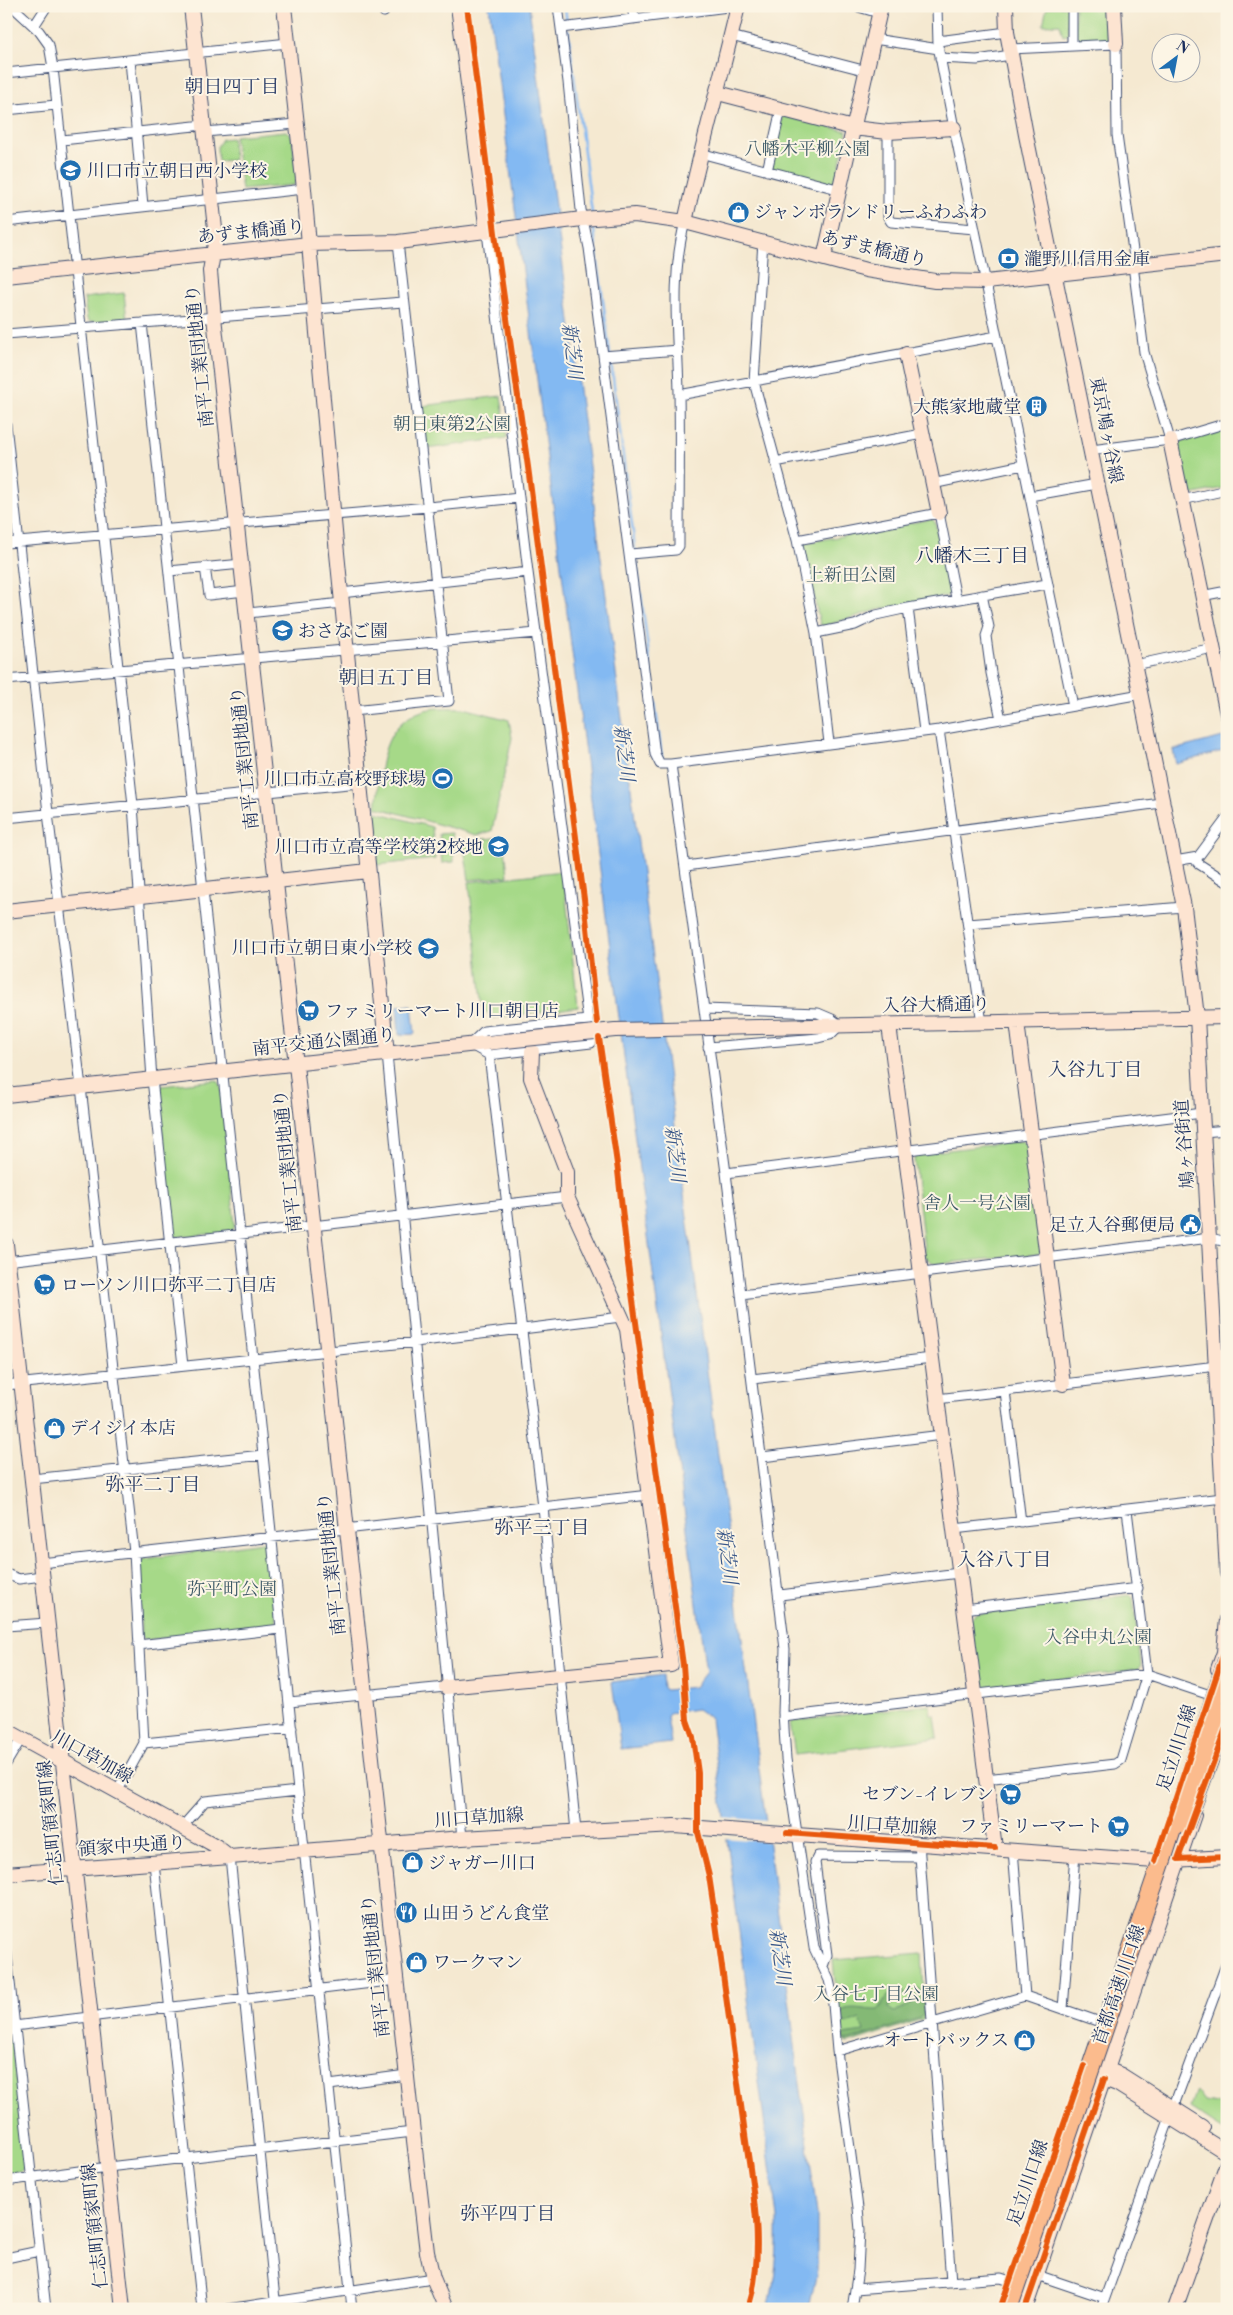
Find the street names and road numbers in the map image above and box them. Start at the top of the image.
street label: あずま橋通り [196,215,306,249]
street label: あずま橋通り [819,226,929,272]
street label: 南平工業団地通り [181,283,219,429]
street label: 東京鳩ヶ谷線 [1084,375,1128,485]
street label: 南平工業団地通り [226,685,264,831]
street label: 入谷大橋通り [882,993,990,1017]
street label: 南平交通公園通り [251,1023,397,1061]
street label: 南平工業団地通り [269,1088,307,1234]
street label: 鳩ヶ谷街道 [1170,1098,1200,1190]
street label: 南平工業団地通り [313,1491,351,1637]
street label: 足立川口線 [1152,1702,1202,1794]
street label: 川口草加線 [47,1725,137,1789]
street label: 仁志町領家町線 [33,1759,69,1887]
street label: 川口草加線 [433,1803,525,1833]
street label: 川口草加線 [846,1811,938,1841]
street label: 領家中央通り [77,1831,187,1861]
street label: 南平工業団地通り [357,1893,395,2039]
street label: 首都高速川口線 [1088,1922,1150,2048]
street label: 足立川口線 [1002,2137,1054,2229]
street label: 仁志町領家町線 [77,2162,113,2290]

